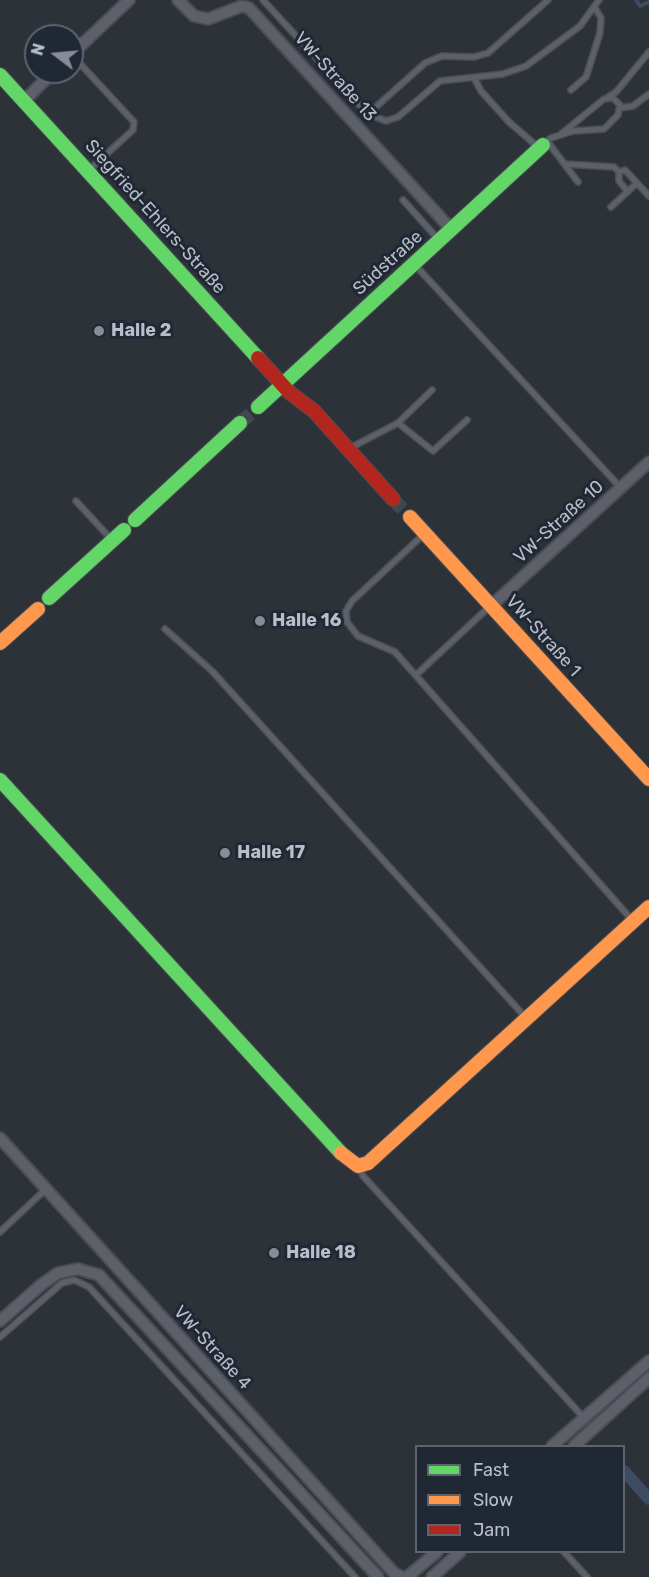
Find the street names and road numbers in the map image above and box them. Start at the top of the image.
street label: VW-Straße 13 [289,28,381,126]
street label: Siegfried-Ehlers-Straße [80,135,230,299]
street label: Südstraße [349,226,427,300]
street label: VW-Straße 10 [510,476,608,568]
street label: VW-Straße 1 [501,591,585,681]
street label: VW-Straße 4 [169,1302,255,1394]

